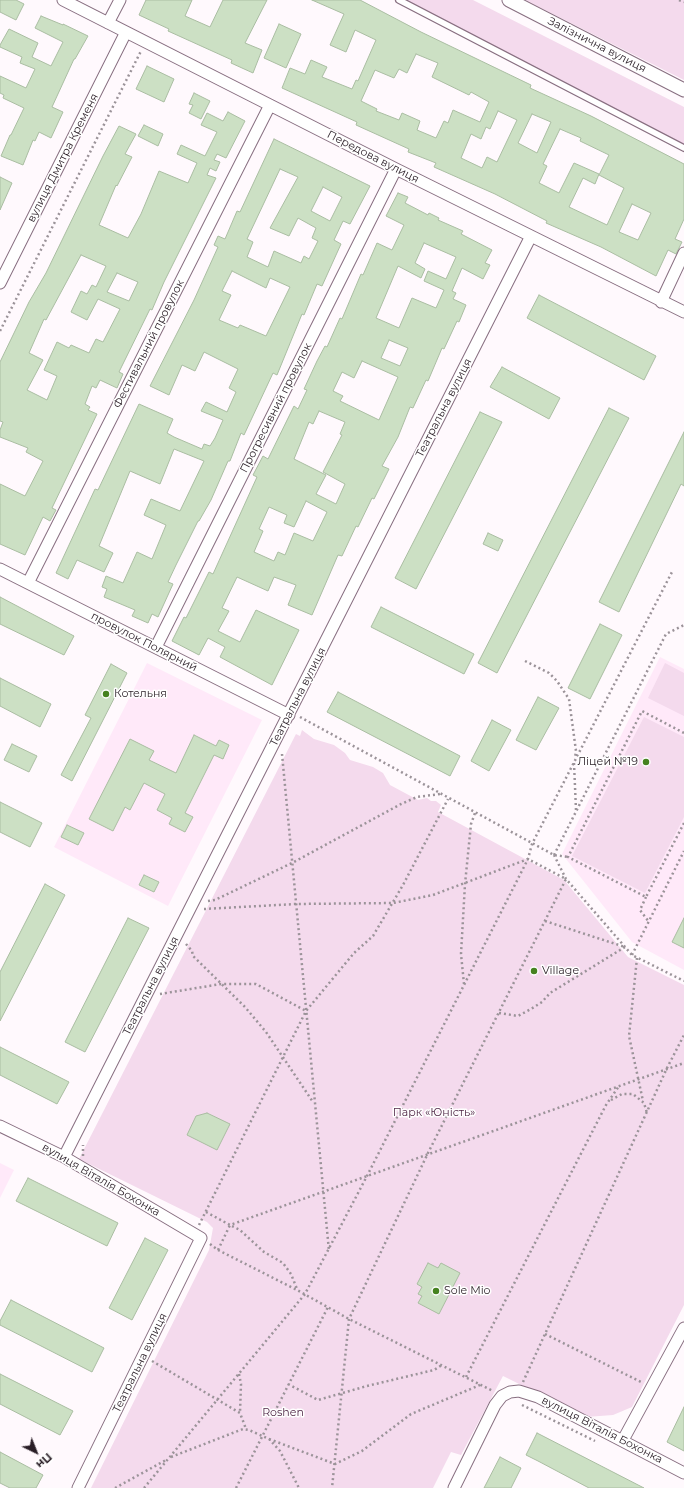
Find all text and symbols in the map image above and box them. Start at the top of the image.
street label: Залізнична вулиця [546,14,648,76]
street label: вулиця Дмитра Кременя [25,91,101,225]
street label: Передова вулиця [325,128,421,186]
street label: Фестивальний провулок [111,278,187,410]
street label: Прогресивний провулок [237,341,315,475]
street label: Театральна вулиця [413,356,475,460]
street label: провулок Полярний [89,609,199,675]
street label: Театральна вулиця [267,645,329,749]
place label: Котельня [114,687,167,701]
marker: Котельня [101,689,111,699]
place label: Ліцей №19 [577,755,638,769]
marker: Ліцей №19 [641,757,651,767]
street label: Театральна вулиця [120,934,182,1038]
place label: Village [542,964,579,978]
marker: Village [529,966,539,976]
park label: Парк «Юність» [393,1106,475,1120]
street label: вулиця Віталія Бохонка [40,1141,162,1219]
place label: Sole Mio [444,1284,491,1298]
marker: Sole Mio [431,1286,441,1296]
street label: Театральна вулиця [110,1311,170,1415]
street label: вулиця Віталія Бохонка [539,1394,665,1466]
park label: Roshen [262,1406,304,1420]
north arrow [16,1432,56,1472]
text: Пн [33,1450,55,1472]

